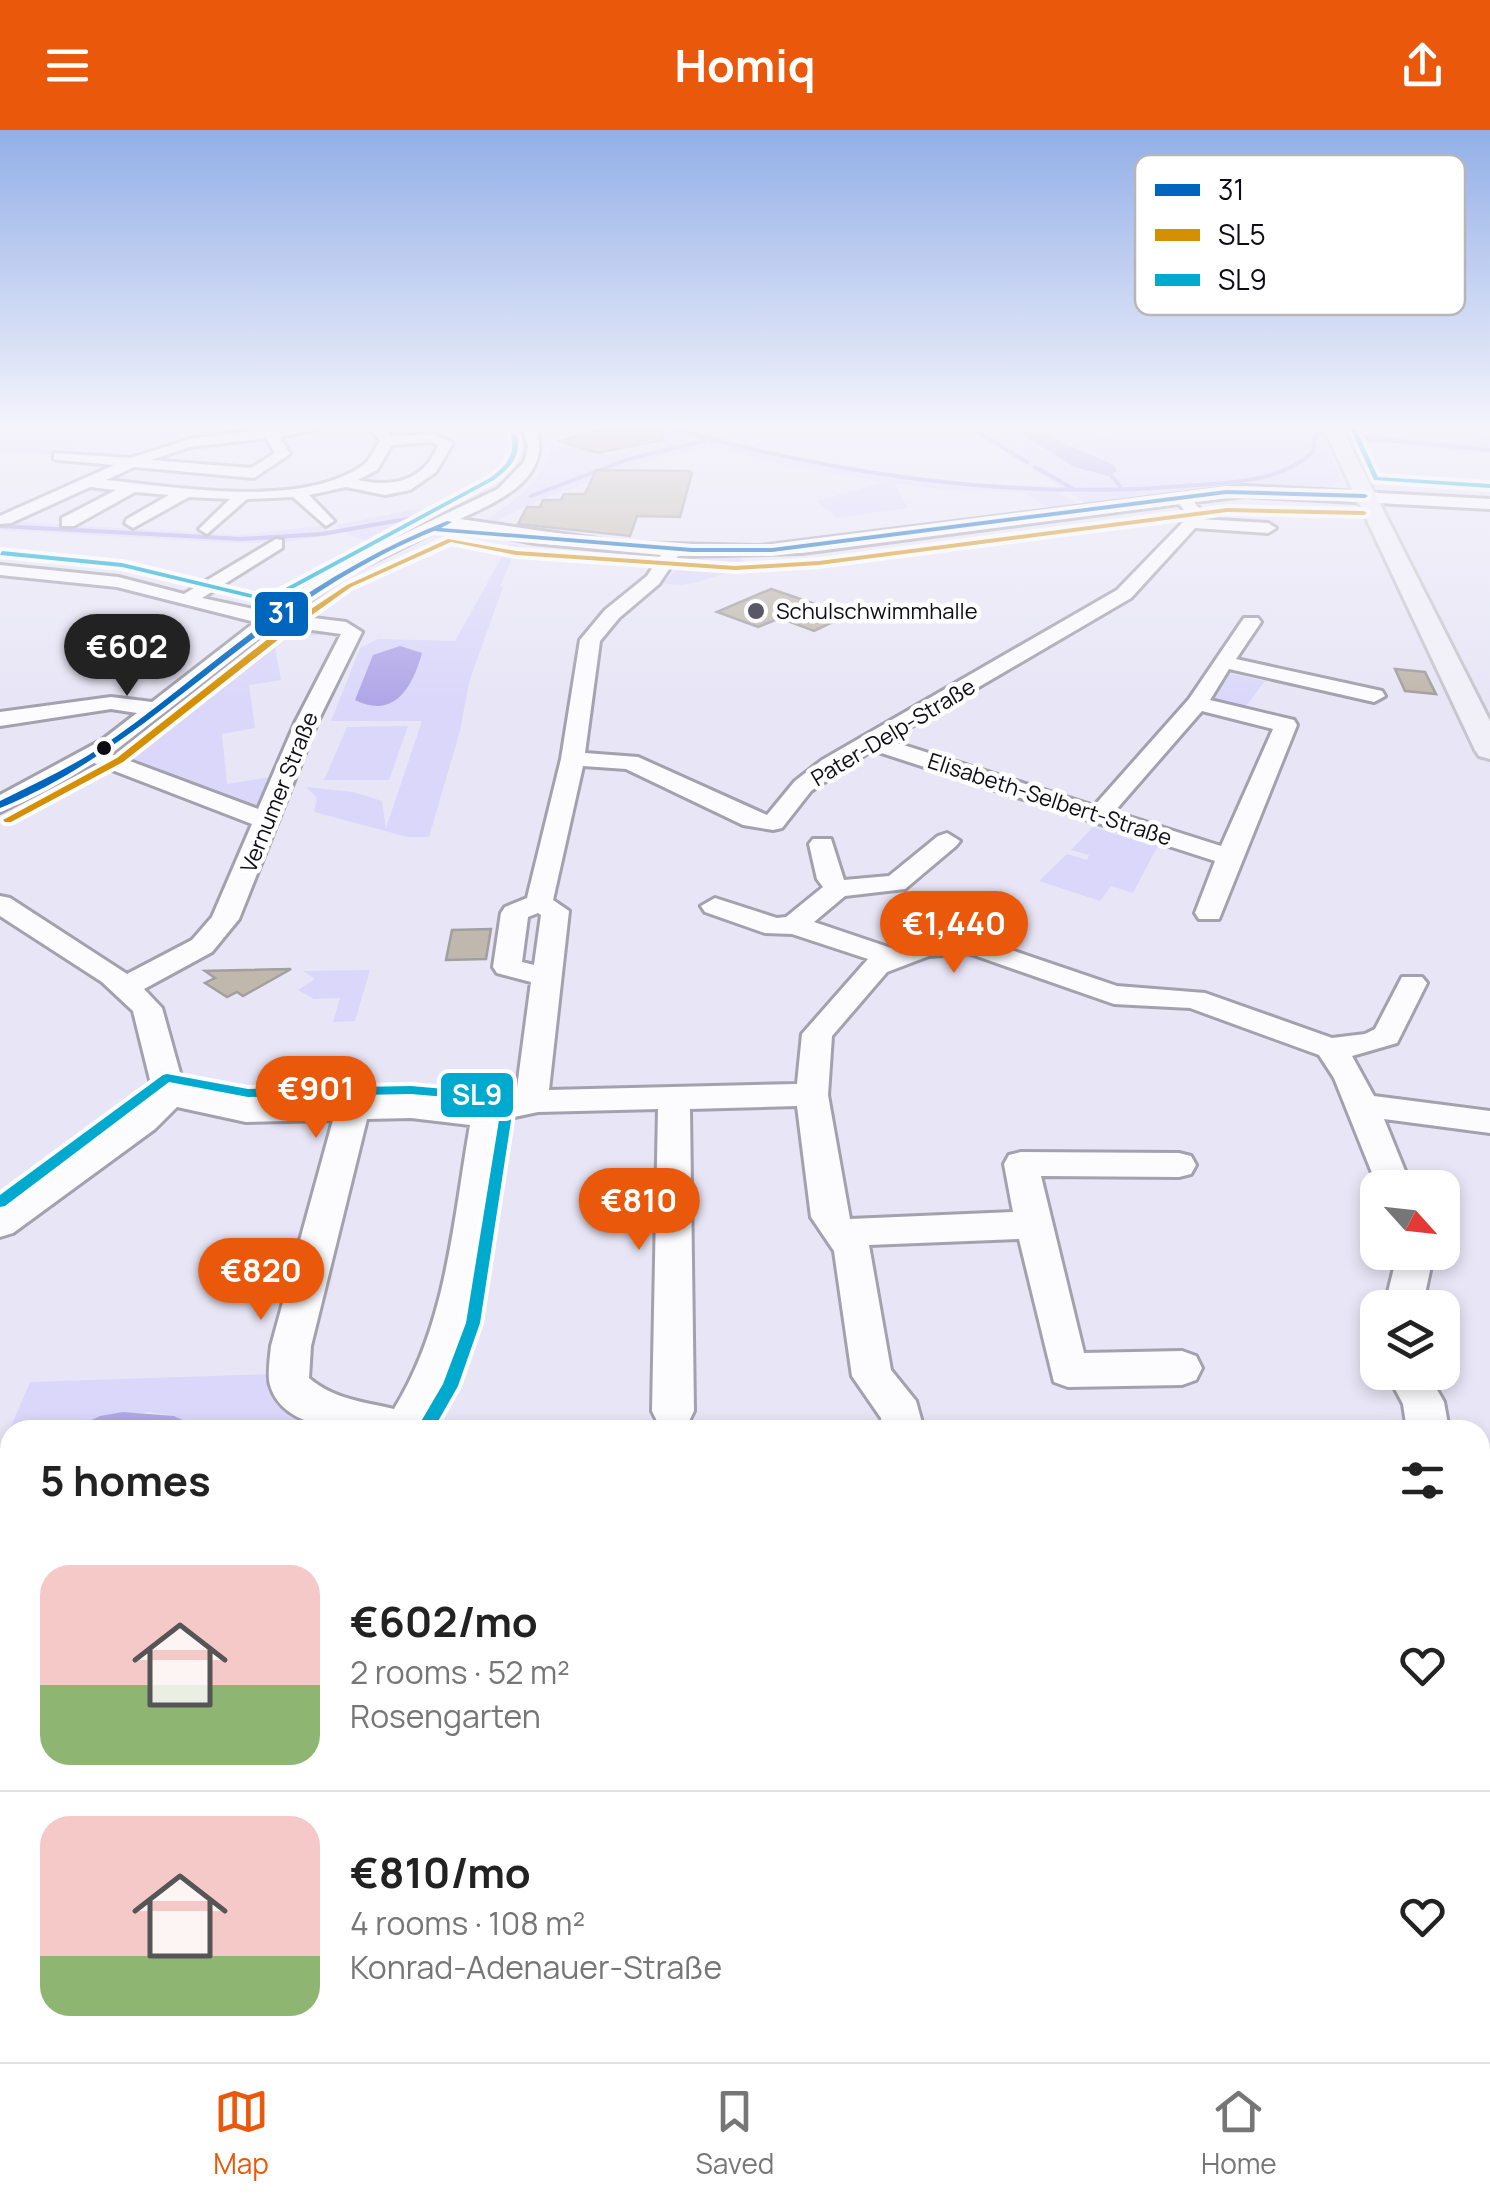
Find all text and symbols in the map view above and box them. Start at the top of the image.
text: Homiq [674,34,816,96]
icon: menu [40,38,95,93]
icon: share [1395,38,1450,93]
legend [1135,155,1465,315]
text: 31 [1218,170,1244,208]
text: SL5 [1218,215,1266,253]
text: SL9 [1218,260,1267,298]
line badge: 31 [253,590,310,638]
text: 31 [268,593,296,631]
place label: Schulschwimmhalle [776,596,978,626]
marker: Schulschwimmhalle [745,600,767,622]
pin: €602 [68,614,186,699]
text: €602 [86,624,168,668]
street label: Pater-Delp-Straße [805,671,981,793]
street label: Vernumer Straße [233,707,325,877]
unlabelled marker [94,738,114,758]
street label: Elisabeth-Selbert-Straße [924,745,1176,853]
pin: €1,440 [873,891,1035,976]
text: €1,440 [902,901,1006,945]
pin: €901 [257,1056,375,1141]
text: €901 [278,1066,354,1110]
line badge: SL9 [439,1071,515,1119]
text: SL9 [452,1075,502,1113]
pin: €810 [580,1168,698,1253]
north arrow [1360,1170,1460,1270]
map controls [1360,1170,1460,1390]
text: €810 [601,1178,677,1222]
pin: €820 [202,1238,320,1323]
text: €820 [220,1248,302,1292]
button: layers [1360,1290,1460,1390]
text: 5 homes [40,1451,211,1509]
icon: filters [1395,1453,1450,1508]
text: €602/mo [350,1592,538,1650]
icon: home [120,1605,240,1725]
icon: heart [1395,1638,1450,1693]
text: 2 rooms · 52 m² [350,1650,570,1694]
text: Rosengarten [350,1694,541,1738]
text: €810/mo [350,1843,531,1901]
icon: home [120,1856,240,1976]
icon: heart [1395,1889,1450,1944]
text: 4 rooms · 108 m² [350,1901,585,1945]
text: Konrad-Adenauer-Straße [350,1945,722,1989]
tab: Map [213,2084,269,2182]
tab: Saved [696,2084,774,2182]
tab: Home [1201,2084,1277,2182]

